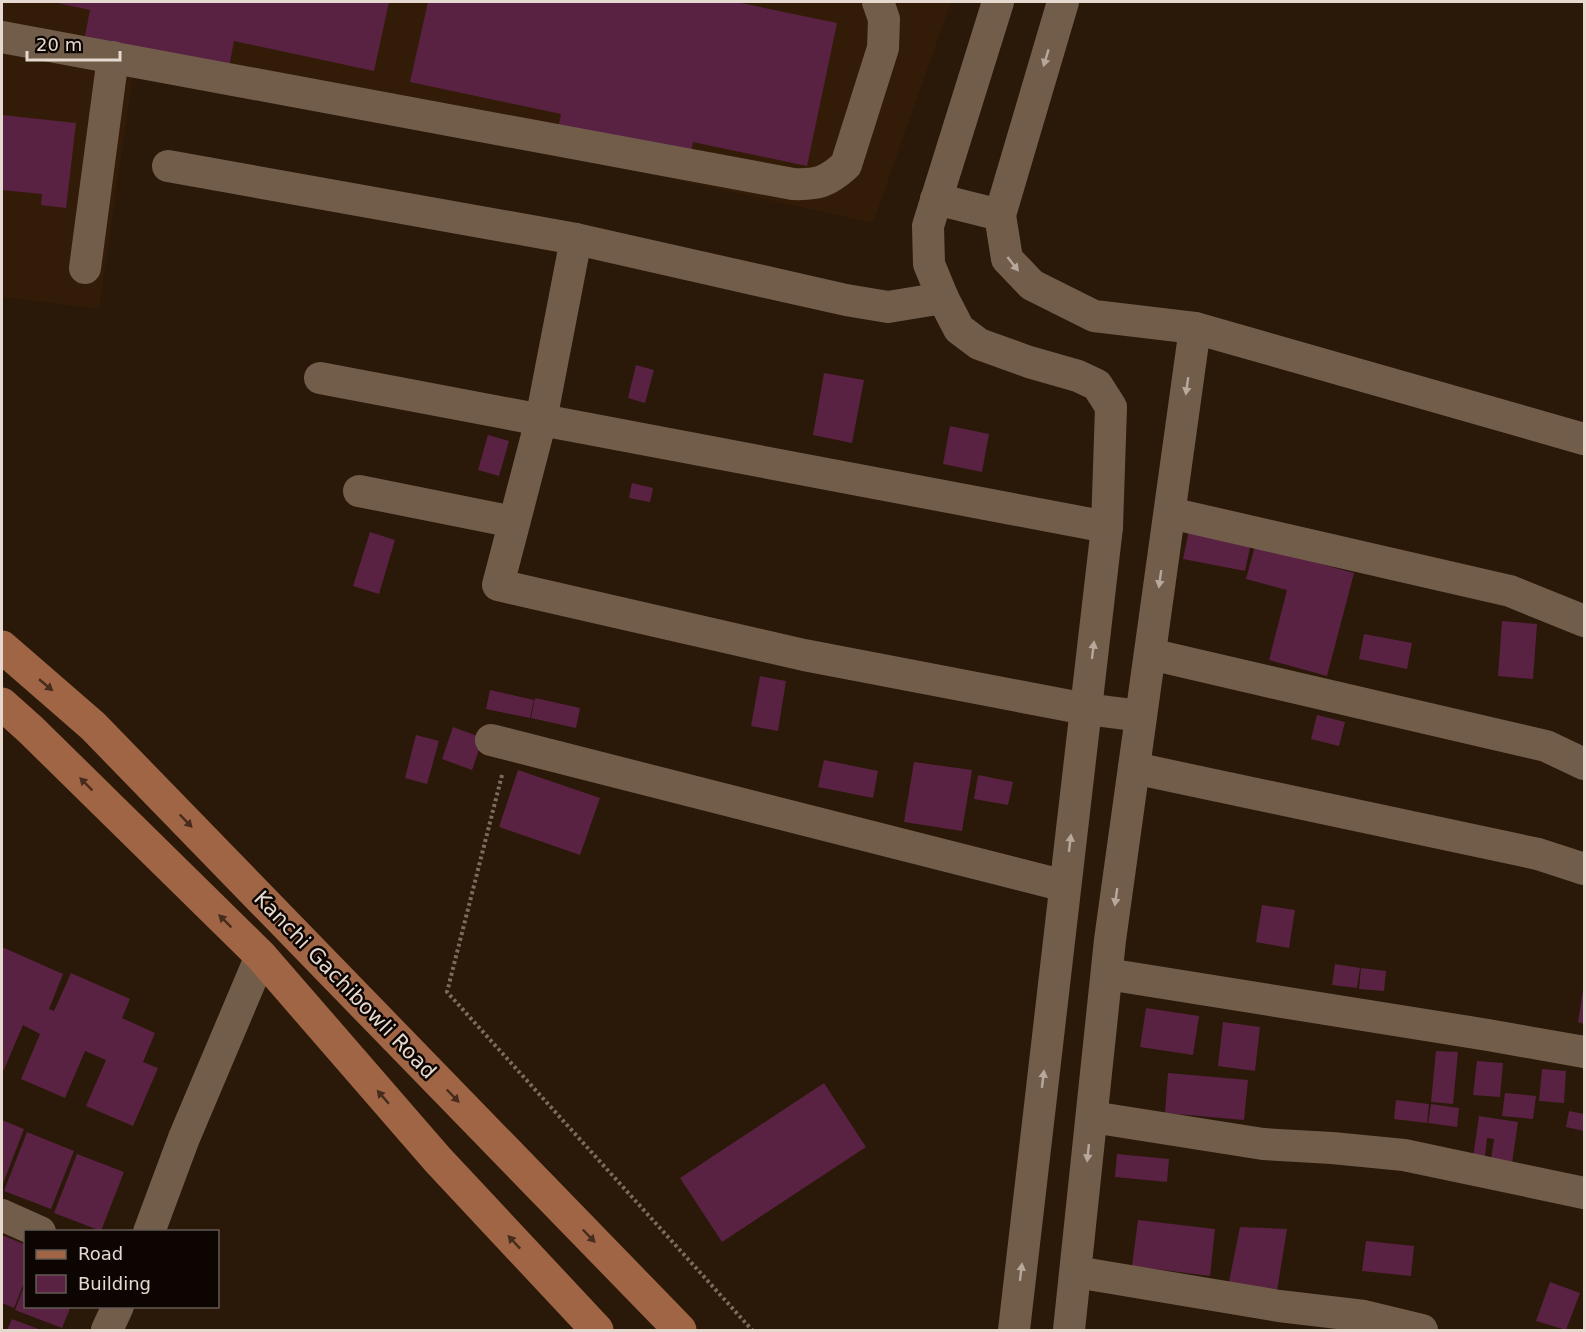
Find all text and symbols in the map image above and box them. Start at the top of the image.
scale bar [27,24,120,62]
text: 20 m [36,34,82,55]
one-way arrow [1041,49,1050,67]
one-way arrow [1007,256,1019,272]
one-way arrow [1182,376,1192,395]
one-way arrow [1155,569,1165,588]
one-way arrow [1088,640,1098,659]
one-way arrow [38,678,53,691]
one-way arrow [79,778,93,792]
one-way arrow [178,813,192,827]
one-way arrow [1065,834,1075,853]
street label: Kanchi Gachibowli Road [249,886,441,1084]
one-way arrow [1111,887,1121,906]
one-way arrow [218,915,232,929]
one-way arrow [1038,1069,1048,1088]
one-way arrow [446,1089,460,1104]
one-way arrow [377,1090,390,1105]
one-way arrow [1083,1144,1093,1163]
one-way arrow [582,1229,596,1244]
legend [24,1230,219,1308]
one-way arrow [508,1235,522,1249]
text: Road [78,1243,123,1264]
one-way arrow [1016,1263,1025,1282]
text: Building [78,1273,151,1294]

